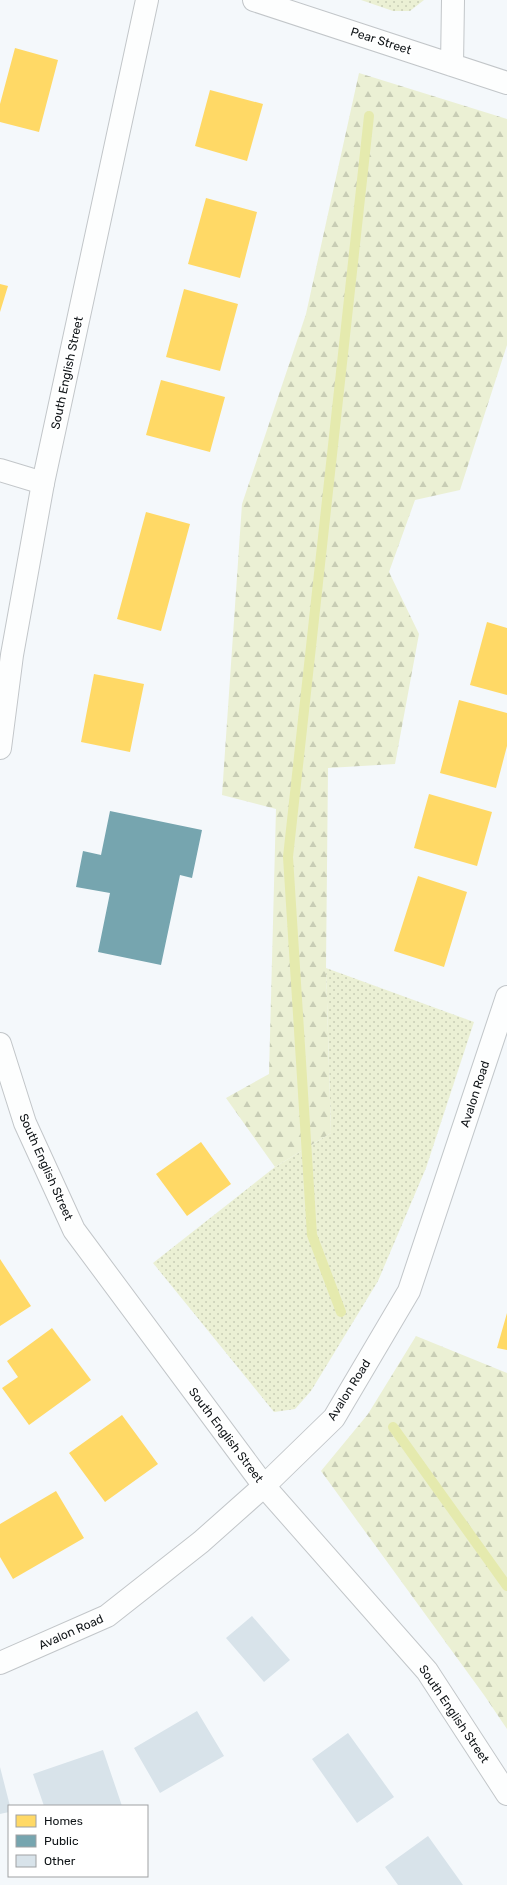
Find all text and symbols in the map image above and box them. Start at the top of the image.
street label: Pear Street [349,25,413,57]
street label: South English Street [48,315,86,431]
street label: Avalon Road [458,1059,492,1129]
street label: South English Street [16,1112,76,1223]
street label: Avalon Road [325,1357,373,1423]
street label: South English Street [186,1385,266,1485]
street label: Avalon Road [37,1612,105,1652]
street label: South English Street [416,1662,492,1766]
legend [8,1805,148,1877]
text: Homes [44,1814,83,1828]
text: Public [44,1834,79,1848]
text: Other [44,1854,76,1868]

